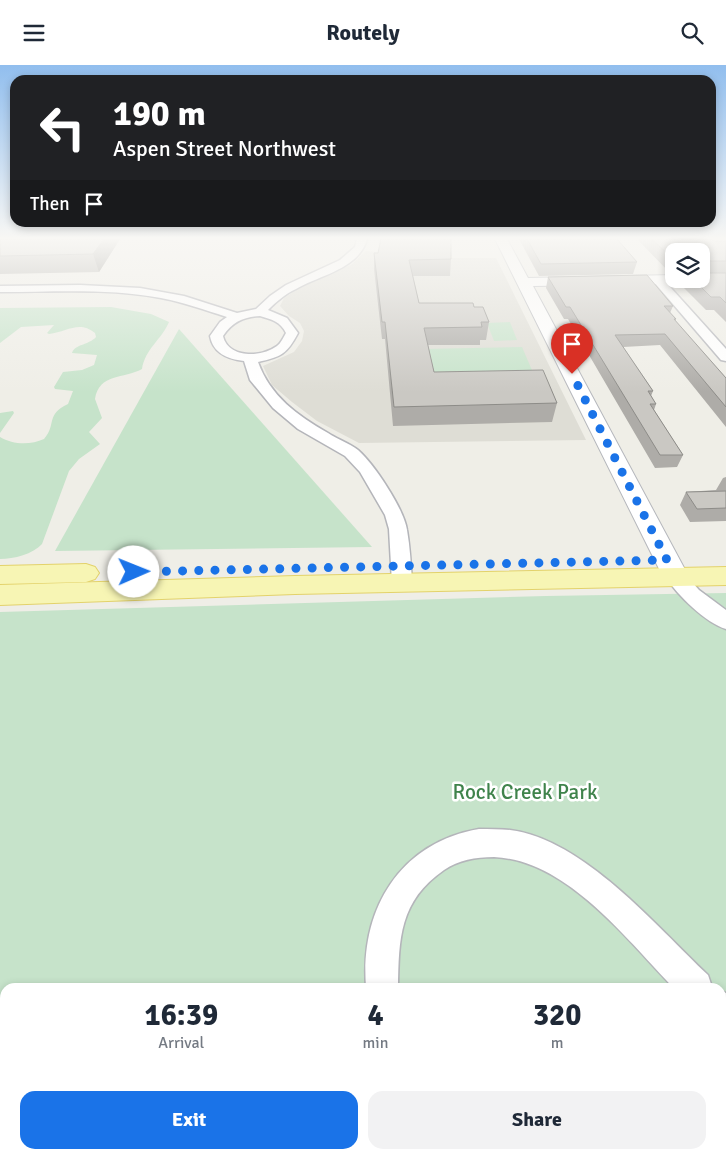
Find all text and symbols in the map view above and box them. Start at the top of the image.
icon: menu [20,19,48,47]
text: Routely [326,19,400,46]
icon: search [678,19,706,47]
text: 190 m [113,92,206,135]
icon: left [30,95,95,160]
text: Aspen Street Northwest [113,135,336,162]
icon: arrive [80,190,108,218]
text: Then [30,192,70,216]
map controls [665,243,710,288]
button: layers [665,243,710,288]
pin [551,323,593,374]
icon: arrive [558,330,586,358]
position arrow [107,545,159,597]
park label: Rock Creek Park [453,779,598,805]
text: 16:39 [144,997,218,1034]
text: 4 [367,997,384,1034]
text: 320 [533,997,581,1034]
text: Arrival [158,1033,204,1053]
text: min [363,1033,388,1053]
text: m [551,1033,564,1053]
button: Exit [20,1091,358,1149]
button: Share [368,1091,706,1149]

